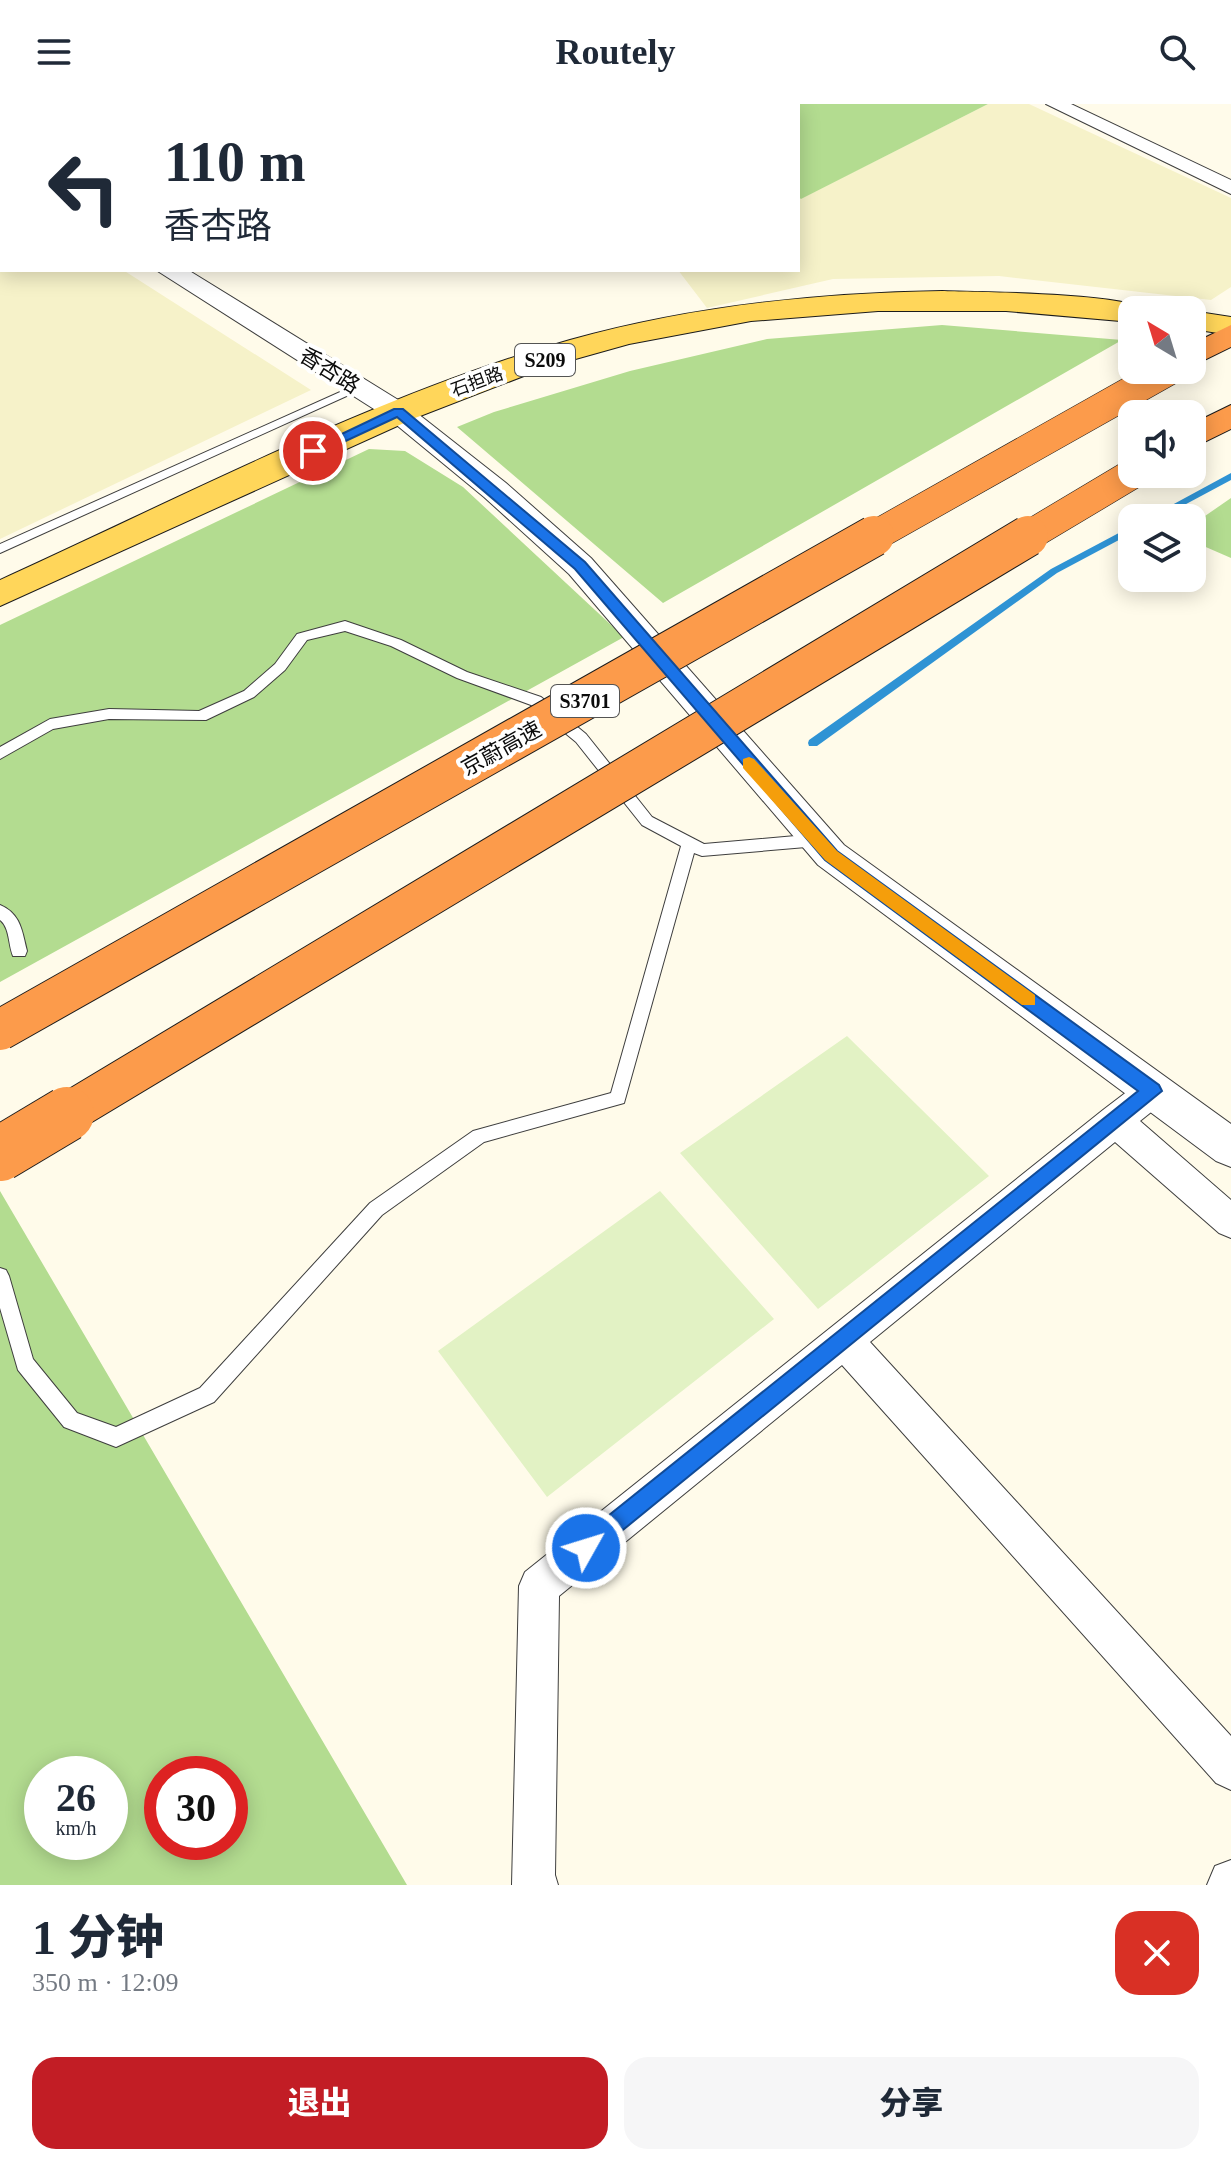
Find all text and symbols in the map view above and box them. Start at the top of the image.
icon: menu [32,30,76,74]
icon: search [1155,30,1199,74]
text: Routely [556,32,676,72]
text: 110 m [164,131,306,193]
icon: left [32,136,136,240]
text: 香杏路 [164,206,272,246]
north arrow [1118,296,1206,384]
map controls [1118,296,1206,592]
street label: 香杏路 [295,342,364,399]
road number: S209 [515,344,575,376]
street label: 石担路 [448,363,506,401]
button: sound [1118,400,1206,488]
pin [279,417,347,485]
icon: arrive [291,429,335,473]
button: layers [1118,504,1206,592]
road number: S3701 [551,685,619,717]
street label: 京蔚高速 [457,716,546,781]
position arrow [544,1506,628,1590]
speed limit sign: 30 [144,1756,248,1860]
text: 26 [56,1775,96,1820]
text: km/h [55,1817,97,1839]
text: 1 分钟 [32,1911,164,1964]
button: close [1115,1911,1199,1995]
text: 350 m · 12:09 [32,1968,179,1997]
button: 退出 [32,2057,608,2149]
button: 分享 [624,2057,1199,2149]

